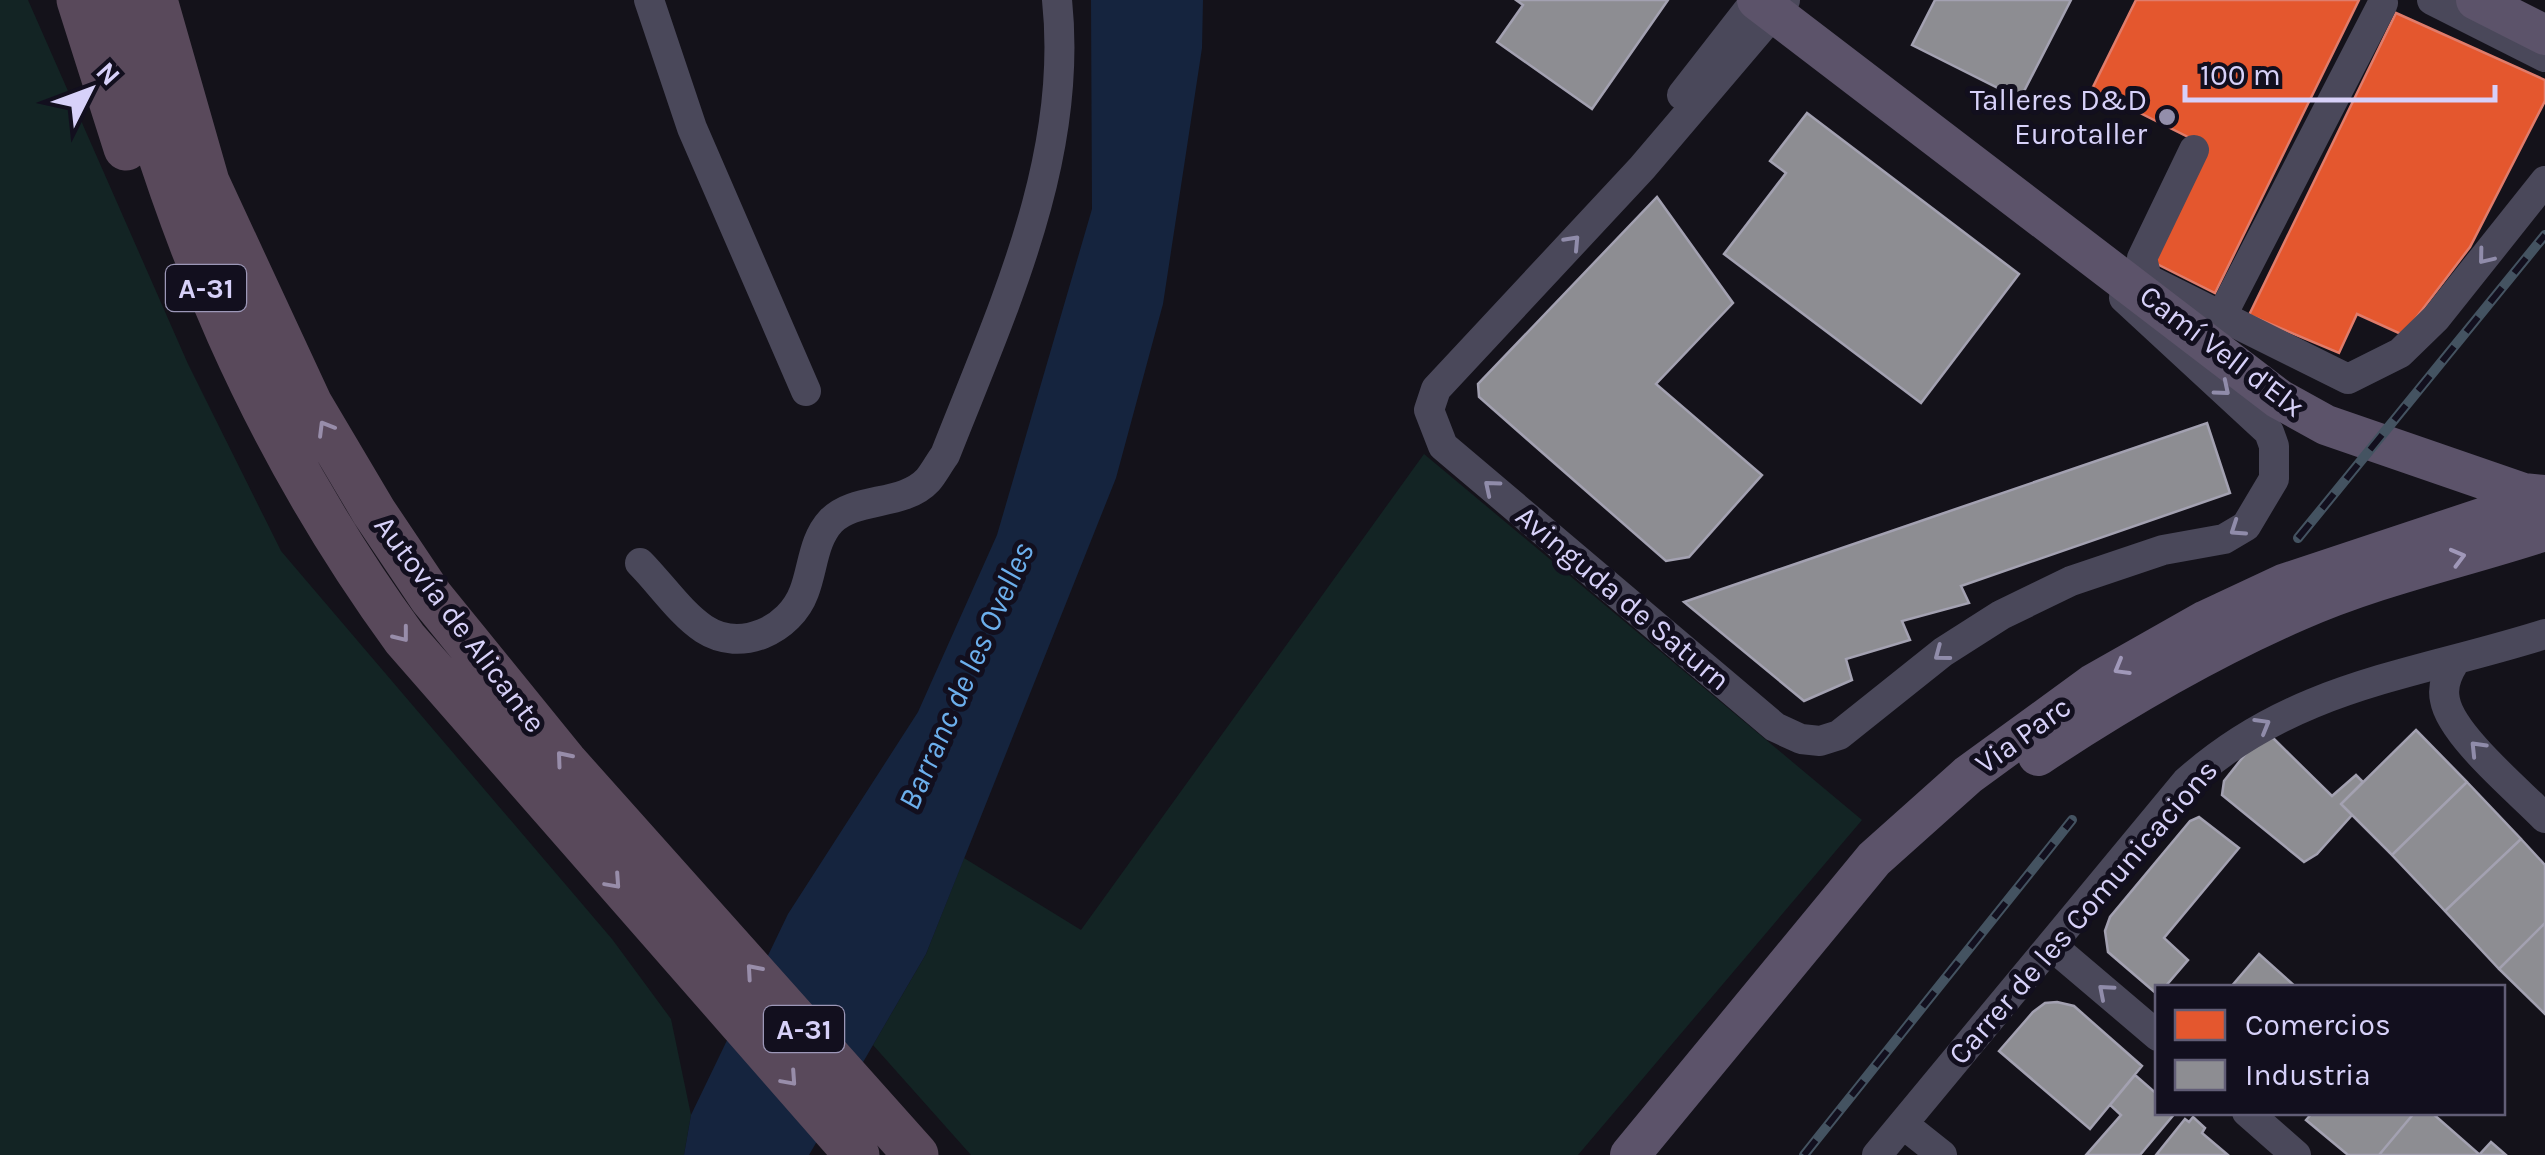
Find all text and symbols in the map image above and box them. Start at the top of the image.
north arrow [40,40,140,140]
scale bar [2185,40,2495,102]
text: N [89,55,127,92]
text: 100 m [2200,57,2281,93]
place label: Talleres D&D Eurotaller [1970,82,2147,152]
marker: Talleres D&D Eurotaller [2156,106,2178,128]
one-way arrow [1561,235,1579,254]
one-way arrow [2479,246,2497,264]
road number: A-31 [166,265,246,311]
street label: Camí Vell d'Elx [2133,277,2311,425]
one-way arrow [2211,377,2229,395]
one-way arrow [317,421,337,439]
one-way arrow [1484,480,1502,498]
street label: Avinguda de Saturn [1509,498,1737,698]
street label: Autovía de Alicante [367,508,553,740]
one-way arrow [2230,517,2248,536]
water label: Barranc de les Ovelles [890,537,1042,815]
one-way arrow [2449,548,2466,569]
one-way arrow [391,624,408,642]
one-way arrow [1934,643,1952,660]
one-way arrow [2114,656,2132,676]
street label: Via Parc [1968,688,2078,782]
one-way arrow [2252,718,2270,737]
one-way arrow [2471,741,2489,759]
one-way arrow [556,751,574,770]
street label: Carrer de les Comunicacions [1941,752,2225,1072]
one-way arrow [603,870,621,889]
one-way arrow [747,964,765,982]
one-way arrow [2098,985,2116,1003]
legend [2155,985,2505,1115]
road number: A-31 [764,1006,844,1052]
text: Comercios [2245,1007,2391,1043]
text: Industria [2245,1057,2371,1093]
one-way arrow [778,1067,796,1086]

